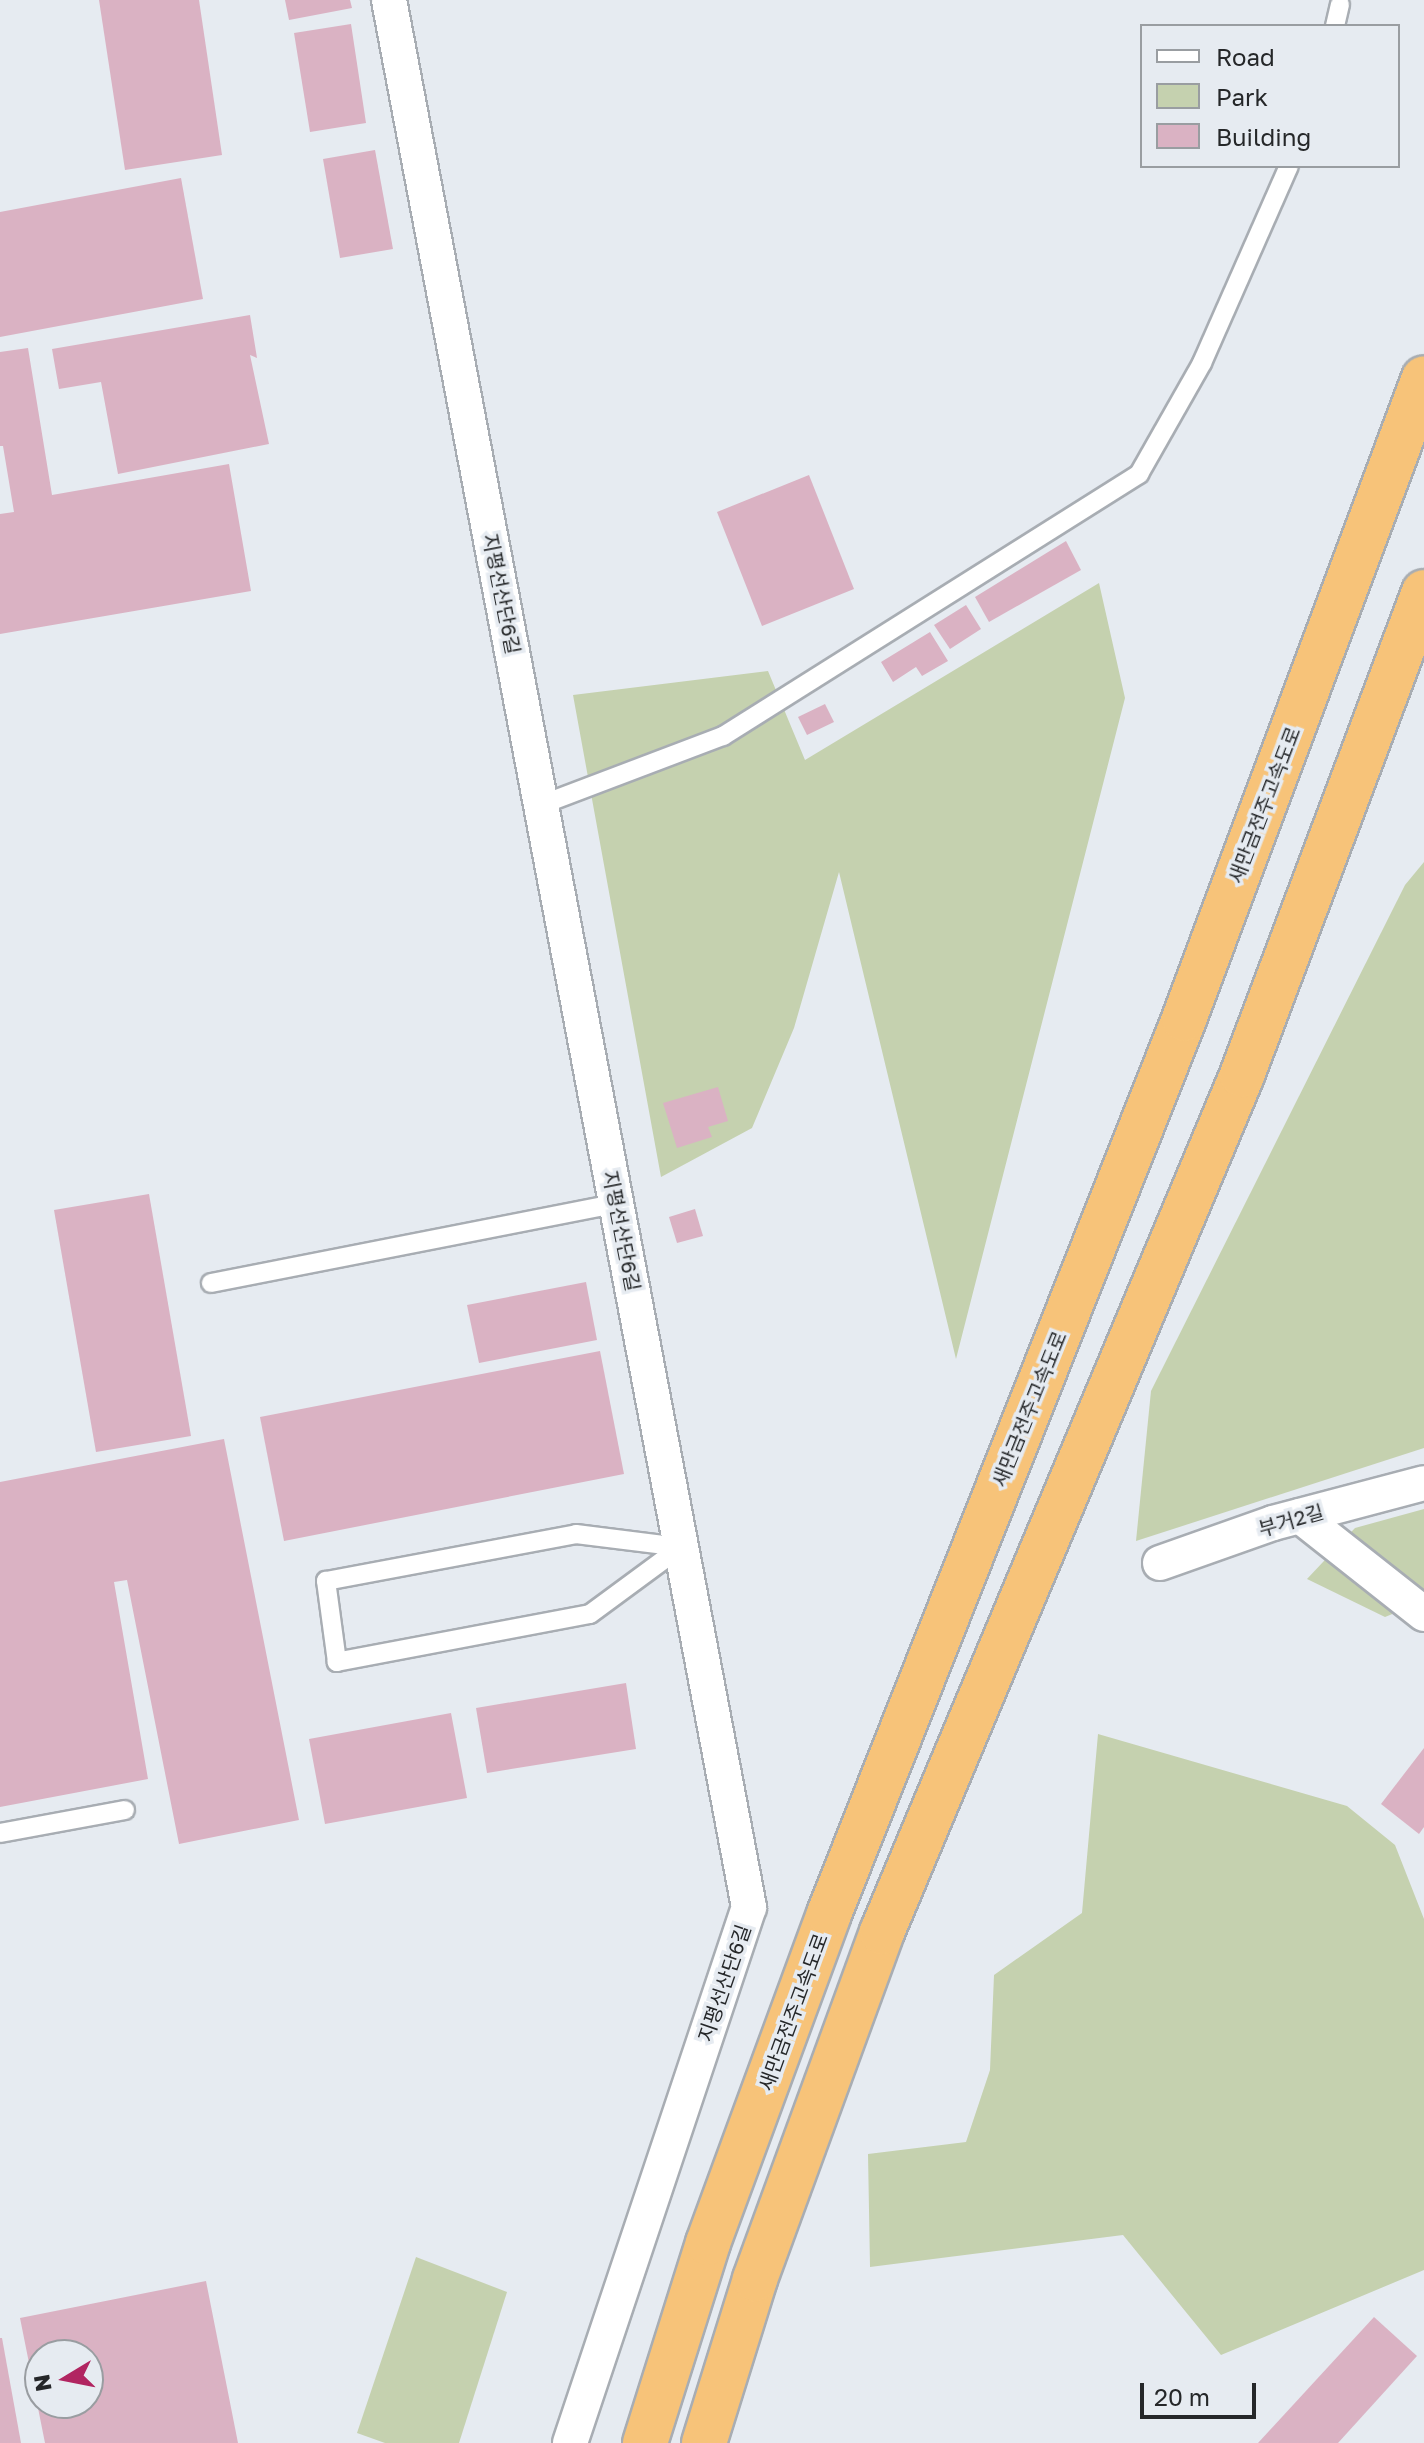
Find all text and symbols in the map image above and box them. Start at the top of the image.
legend [1140,24,1400,168]
text: Road [1216,42,1275,71]
text: Park [1216,82,1268,111]
text: Building [1216,122,1311,151]
street label: 지평선산단6길 [479,532,525,656]
street label: 새만금전주고속도로 [1223,723,1305,887]
street label: 지평선산단6길 [599,1169,645,1293]
street label: 새만금전주고속도로 [987,1328,1071,1490]
street label: 부거2길 [1256,1499,1326,1541]
street label: 지평선산단6길 [693,1921,755,2045]
street label: 새만금전주고속도로 [753,1930,833,2094]
north arrow [24,2339,104,2419]
scale bar [1144,2367,1260,2417]
text: N [27,2372,57,2393]
text: 20 m [1154,2382,1210,2411]

